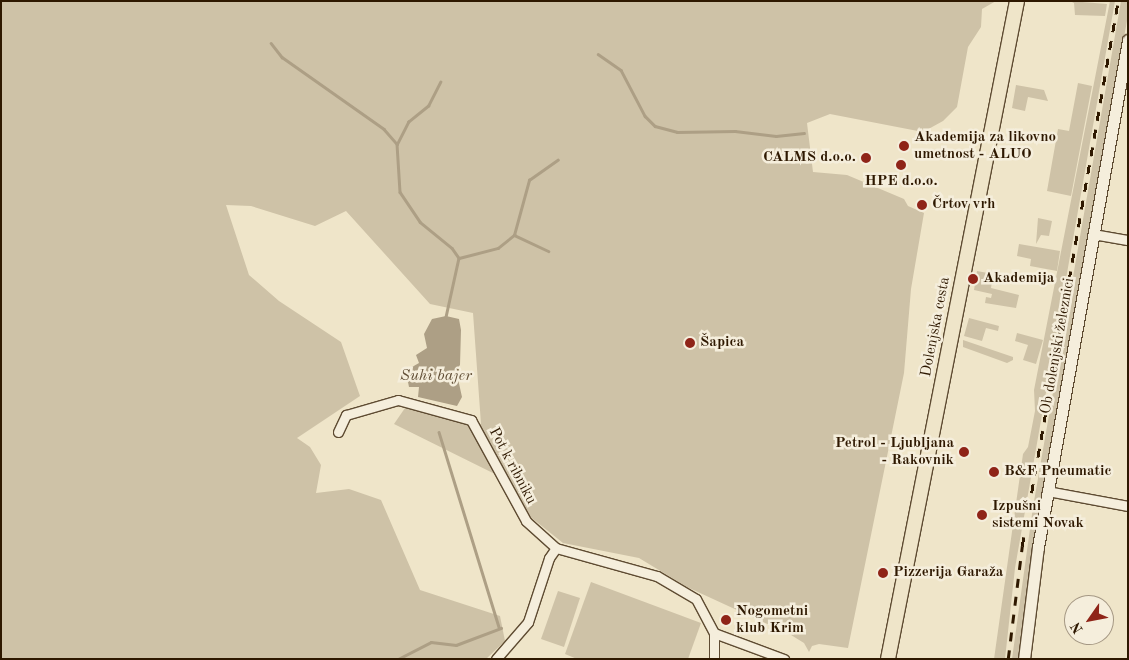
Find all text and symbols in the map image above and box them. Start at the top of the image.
place label: Akademija za likovno umetnost - ALUO [914,128,1056,163]
marker: Akademija za likovno umetnost - ALUO [898,140,910,152]
place label: CALMS d.o.o. [763,149,856,167]
marker: CALMS d.o.o. [860,152,872,164]
marker: HPE d.o.o. [895,159,907,171]
place label: HPE d.o.o. [864,173,938,191]
place label: Črtov vrh [932,196,995,214]
marker: Črtov vrh [916,199,928,211]
place label: Akademija [983,270,1054,288]
marker: Akademija [967,273,979,285]
street label: Dolenjska cesta [917,275,955,379]
street label: Ob dolenjski železnici [1037,277,1079,415]
place label: Šapica [700,334,744,352]
marker: Šapica [684,337,696,349]
water label: Suhi bajer [400,366,472,386]
street label: Pot k ribniku [484,425,540,507]
place label: Petrol - Ljubljana - Rakovnik [835,434,954,469]
marker: Petrol - Ljubljana - Rakovnik [958,446,970,458]
place label: B&F Pneumatic [1004,463,1111,481]
marker: B&F Pneumatic [988,466,1000,478]
place label: Izpušni sistemi Novak [992,497,1084,532]
marker: Izpušni sistemi Novak [976,509,988,521]
place label: Pizzerija Garaža [893,564,1003,582]
marker: Pizzerija Garaža [877,567,889,579]
north arrow [1064,595,1114,645]
place label: Nogometni klub Krim [736,602,808,637]
marker: Nogometni klub Krim [720,614,732,626]
text: N [1068,619,1086,636]

